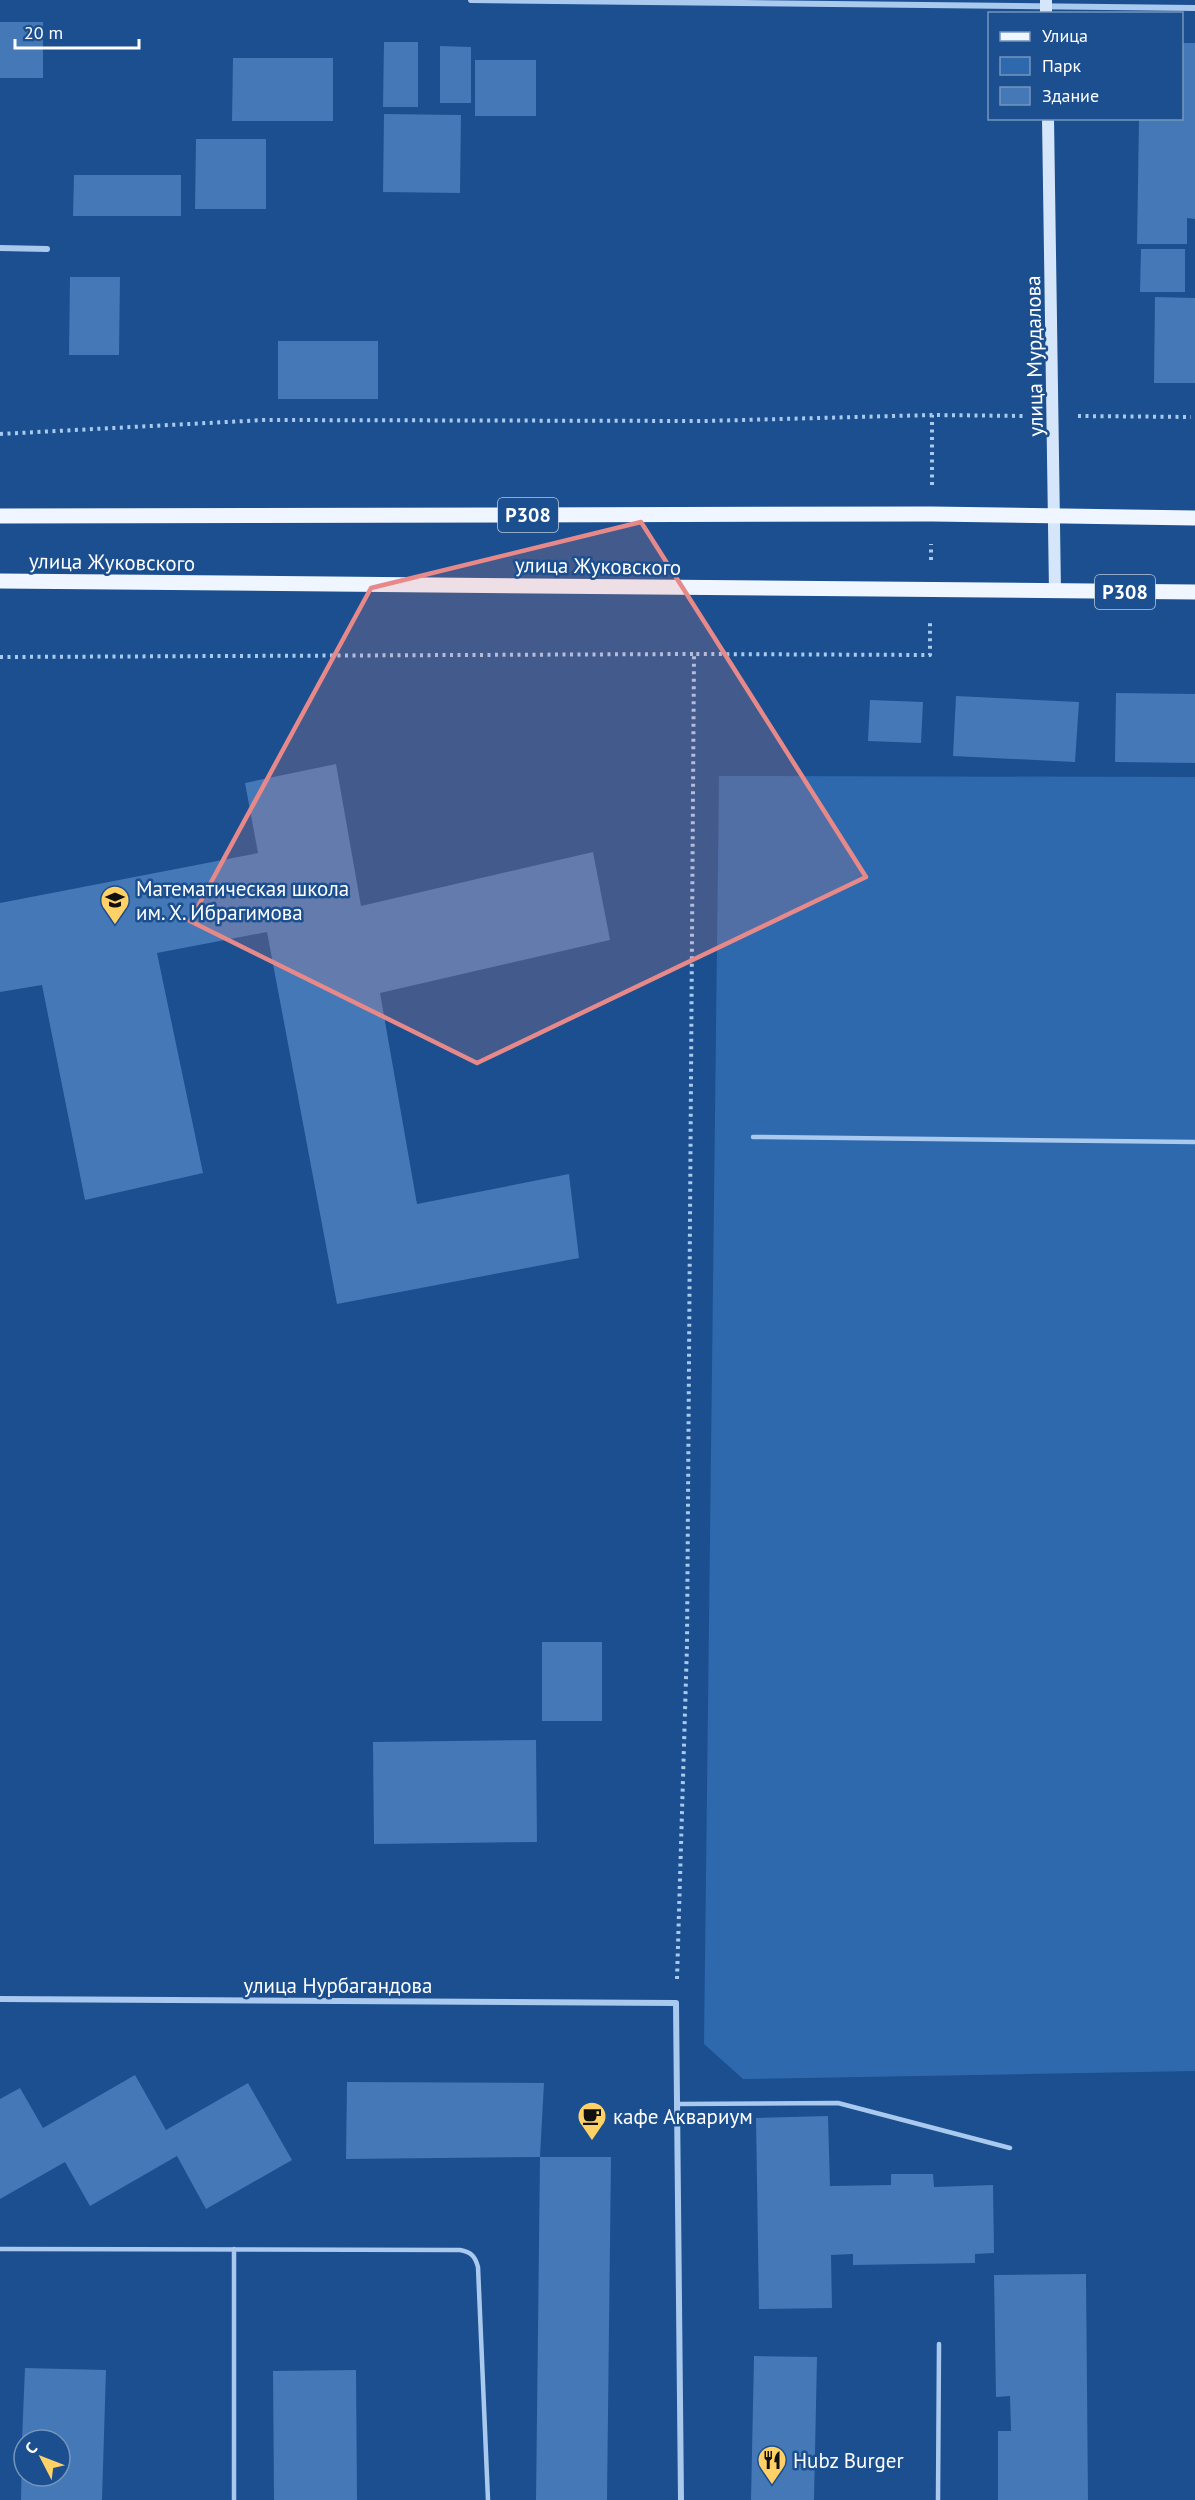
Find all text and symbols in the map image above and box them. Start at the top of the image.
scale bar [15,12,140,50]
legend [988,12,1183,120]
text: 20 m [24,21,63,44]
text: Улица [1042,24,1088,47]
text: Парк [1042,54,1082,77]
text: Здание [1042,84,1099,107]
street label: улица Мурдалова [1019,275,1049,437]
road number: P308 [498,498,558,532]
street label: улица Жуковского [29,547,195,577]
street label: улица Жуковского [515,551,681,581]
road number: P308 [1095,575,1155,609]
place label: Математическая школа им. Х. Ибрагимова [136,875,349,926]
school or university icon: Математическая школа им. Х. Ибрагимова [99,884,131,926]
street label: улица Нурбагандова [244,1972,433,1999]
cafe icon: кафе Аквариум [576,2100,608,2142]
place label: кафе Аквариум [613,2103,753,2130]
north arrow [12,2428,72,2488]
text: С [20,2438,41,2458]
restaurant icon: Hubz Burger [756,2444,788,2486]
place label: Hubz Burger [793,2447,904,2474]

